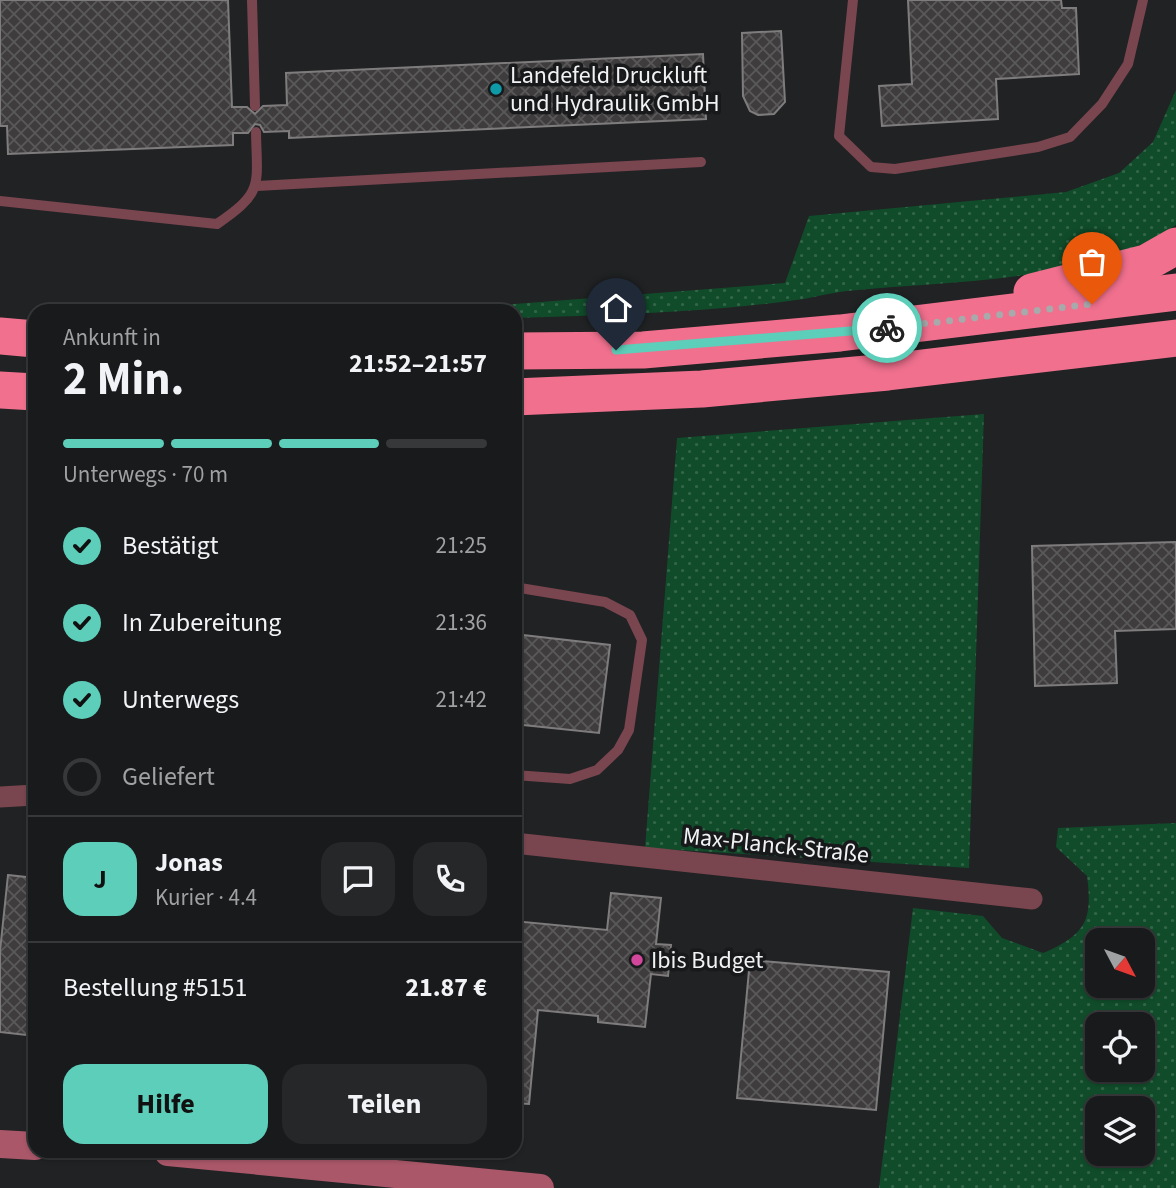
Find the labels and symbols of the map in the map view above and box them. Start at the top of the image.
place label: Landefeld Druckluft und Hydraulik GmbH [510,58,720,121]
marker: Landefeld Druckluft und Hydraulik GmbH [488,81,504,97]
pin [1062,232,1122,304]
pin [586,278,646,350]
courier [852,293,922,363]
street label: Max-Planck-Straße [681,818,871,873]
north arrow [1085,928,1155,998]
place label: Ibis Budget [651,943,763,978]
marker: Ibis Budget [629,952,645,968]

